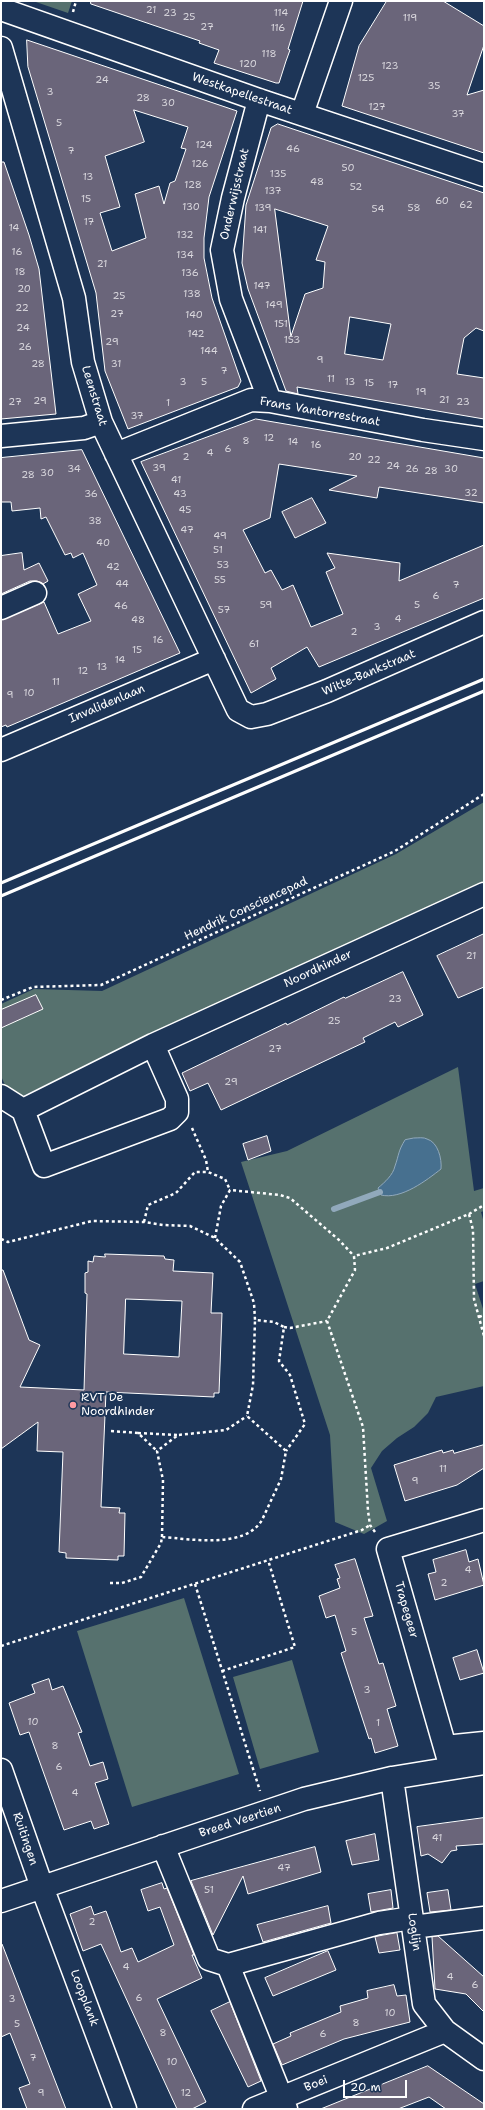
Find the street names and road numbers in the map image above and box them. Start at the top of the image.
street label: Westkapellestraat [190,70,294,118]
street label: Onderwijsstraat [217,147,253,241]
street label: Leenstraat [78,364,110,428]
street label: Frans Vantorrestraat [259,394,381,430]
street label: Witte-Bankstraat [320,647,418,699]
street label: Invalidenlaan [67,682,147,726]
street label: Hendrik Consciencepad [182,874,310,944]
street label: Noordhinder [282,947,354,991]
street label: Trapegeer [391,1580,421,1640]
street label: Breed Veertien [197,1801,283,1841]
street label: Ruitingen [9,1811,41,1867]
street label: Loglijn [404,1912,424,1952]
street label: Loopplank [67,1968,101,2028]
street label: Boei [302,2073,330,2095]

